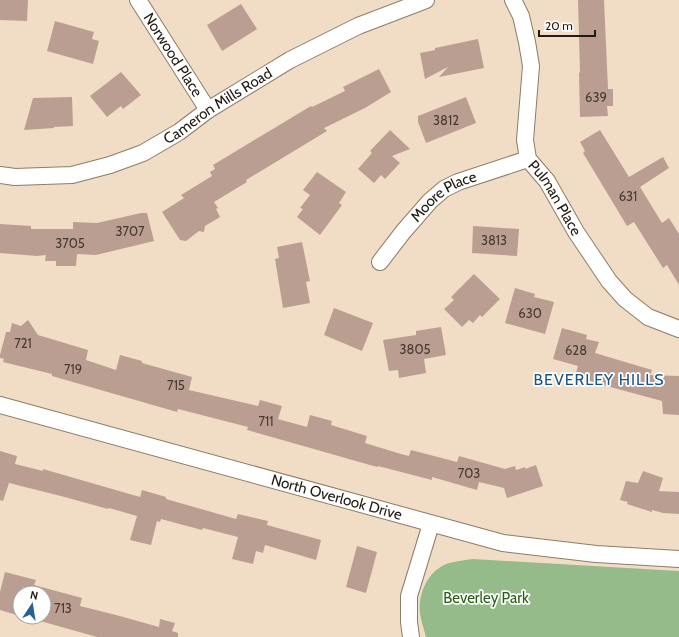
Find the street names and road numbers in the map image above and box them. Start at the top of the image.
street label: Norwood Place [140,9,206,100]
street label: Cameron Mills Road [160,64,275,148]
street label: Pulman Place [524,157,585,239]
street label: Moore Place [407,167,479,226]
street label: North Overlook Drive [269,471,404,524]

